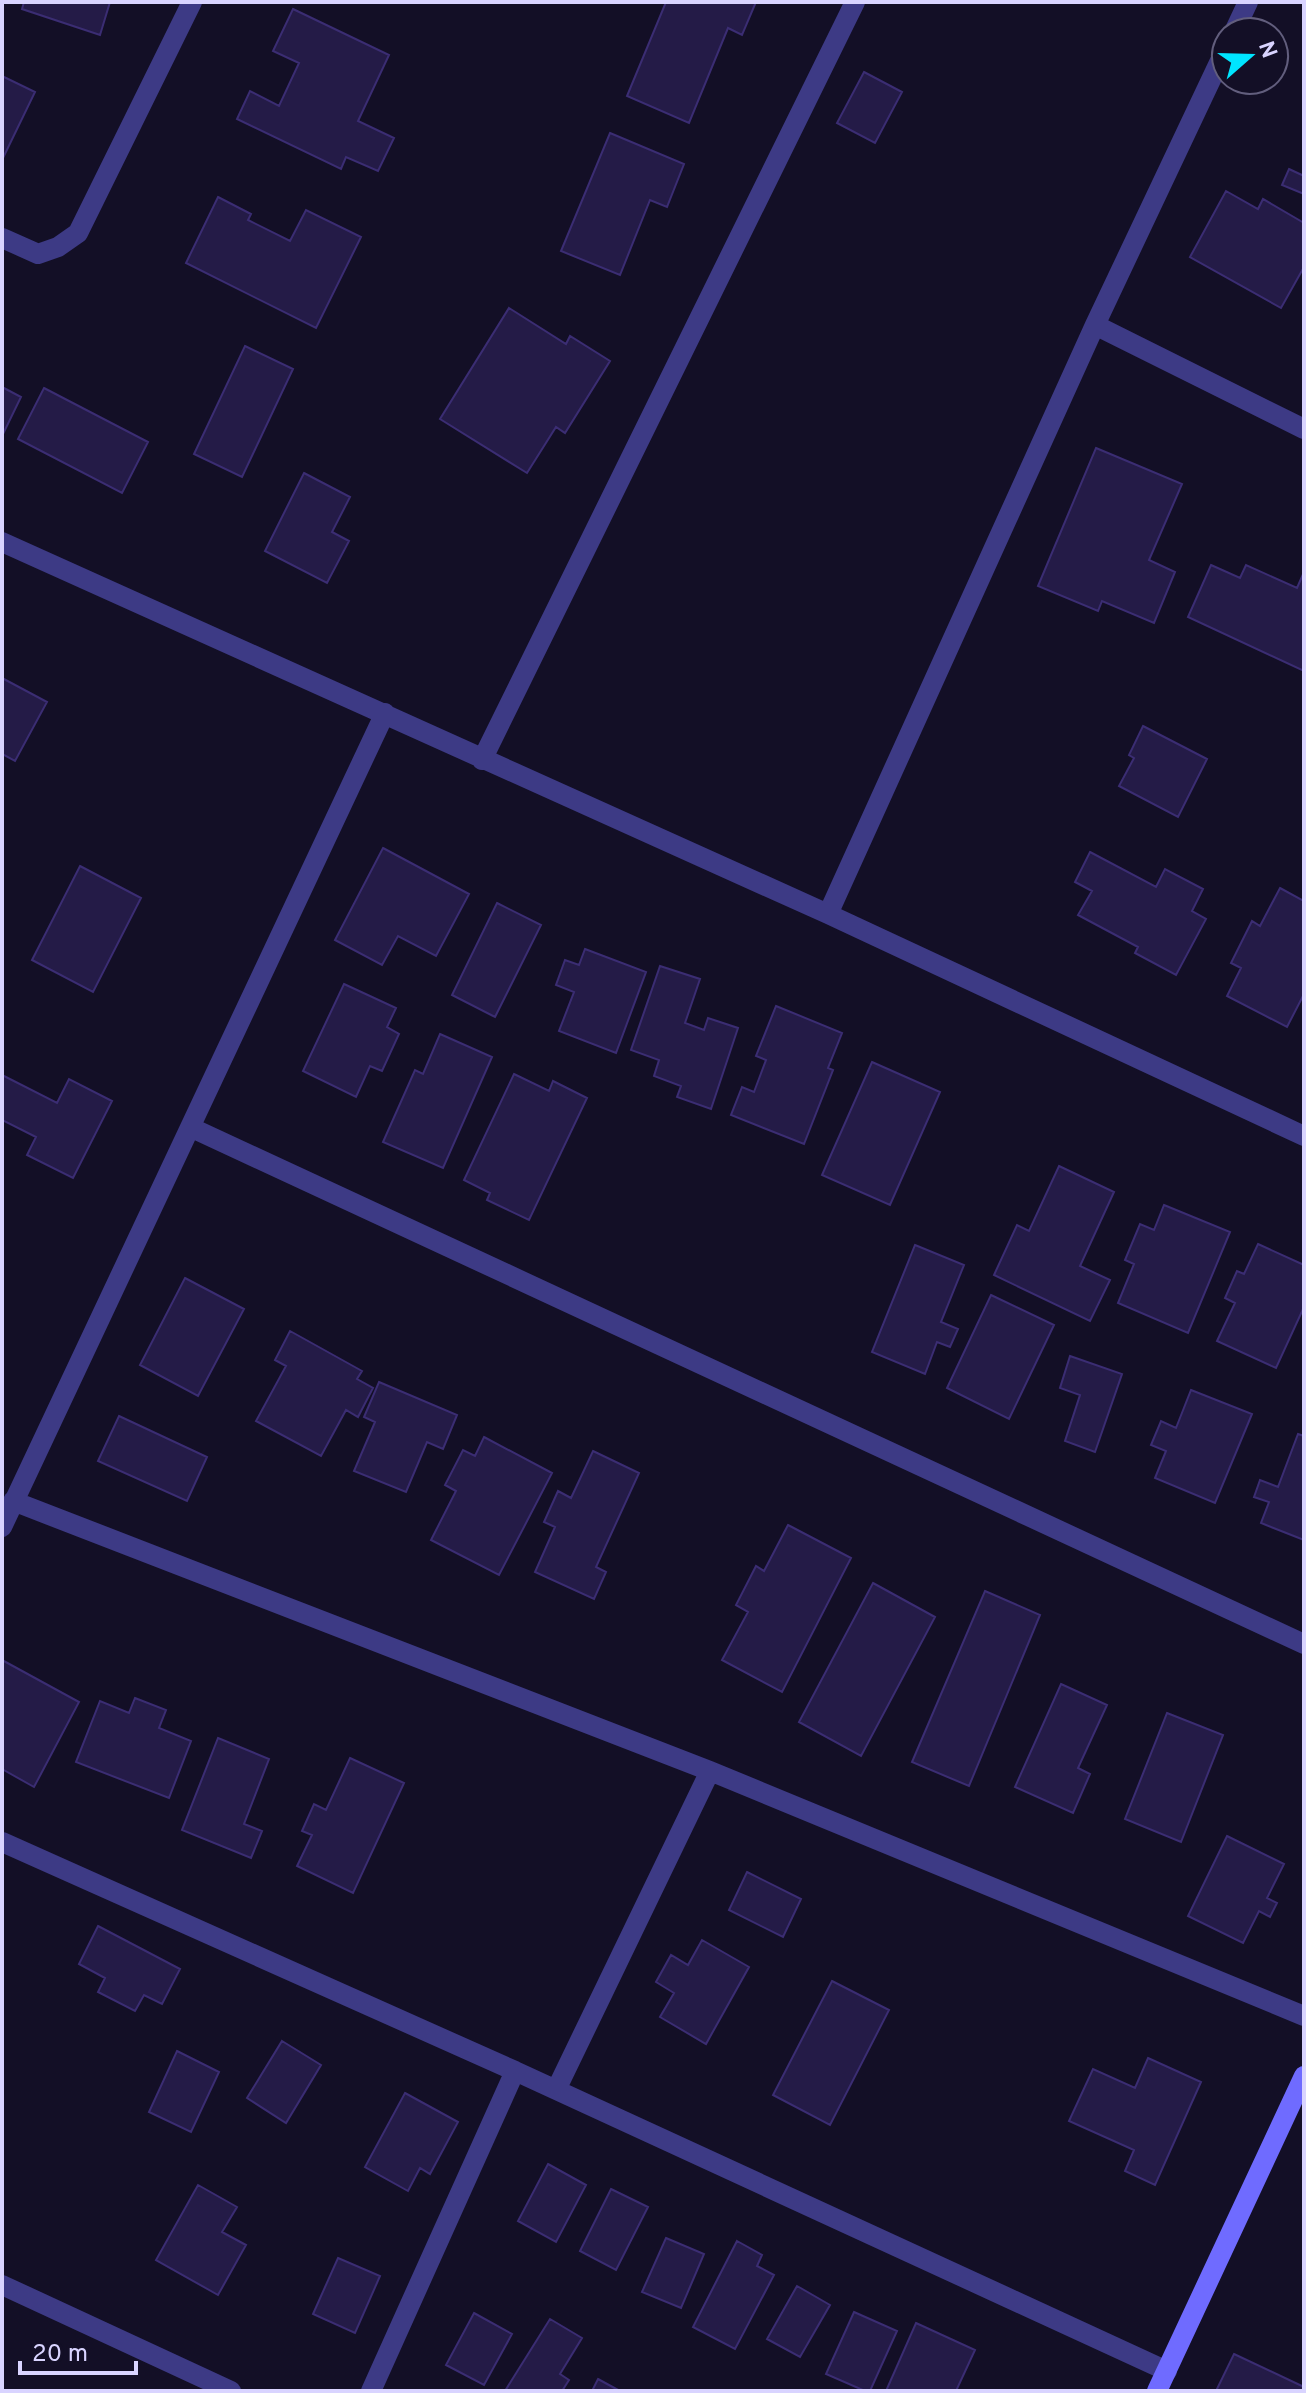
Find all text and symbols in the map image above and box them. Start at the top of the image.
north arrow [1210,16,1290,96]
text: N [1251,38,1282,62]
scale bar [20,2325,136,2375]
text: 20 m [32,2340,88,2370]

